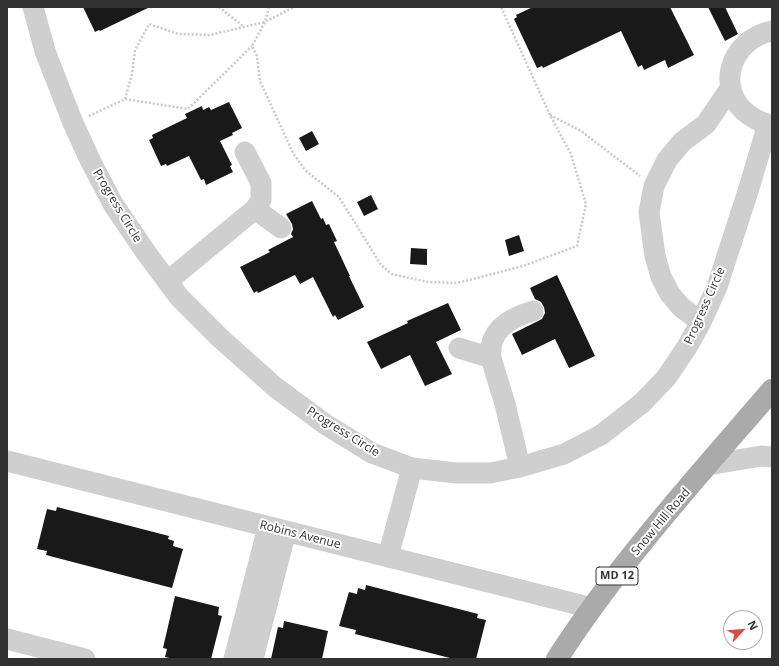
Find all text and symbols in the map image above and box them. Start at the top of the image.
street label: Progress Circle [89,167,145,245]
street label: Progress Circle [682,265,728,347]
street label: Progress Circle [304,404,382,460]
street label: Snow Hill Road [629,485,693,559]
street label: Robins Avenue [258,518,342,552]
road number: MD 12 [596,567,638,585]
north arrow [723,610,763,650]
text: N [745,618,762,632]

